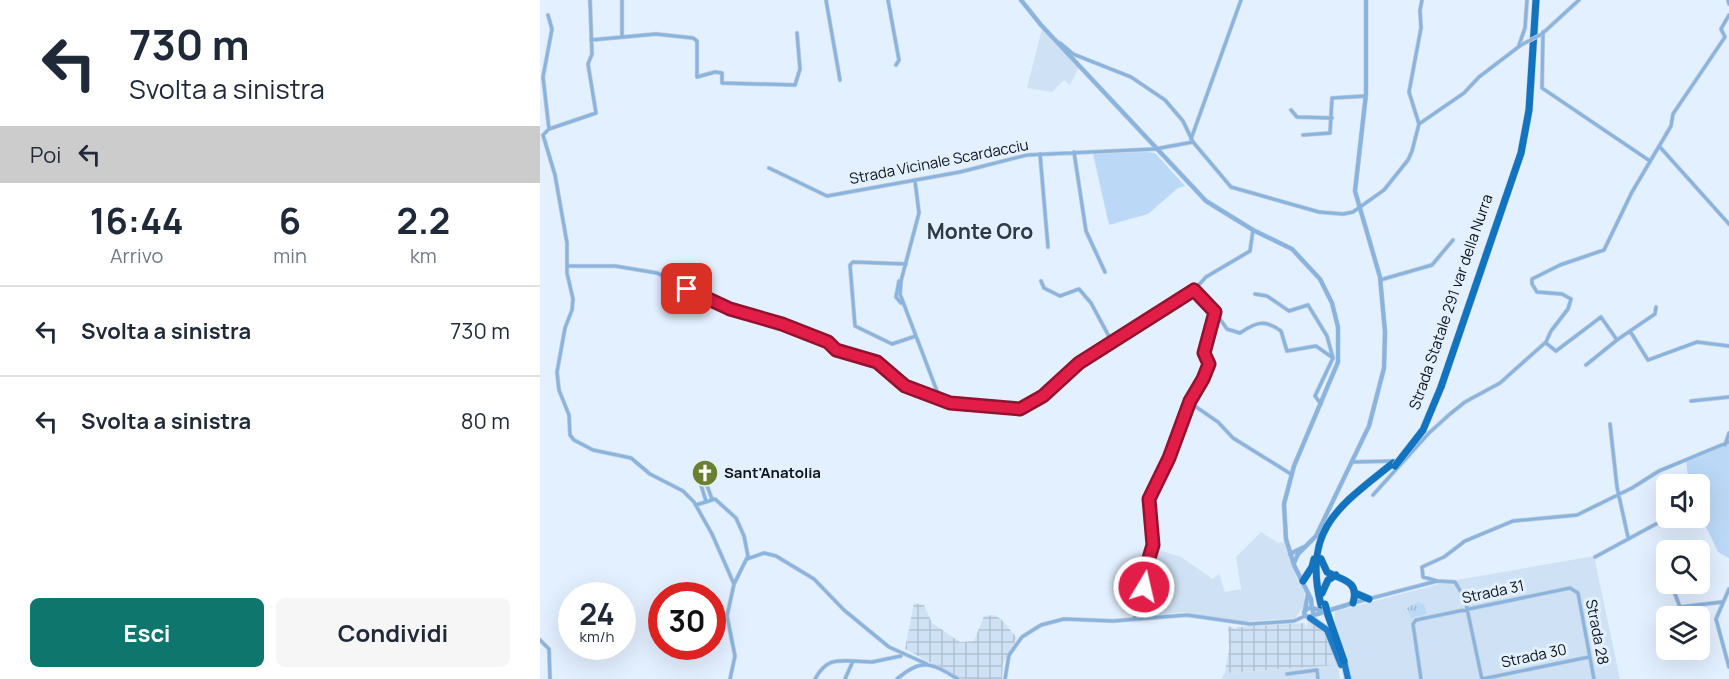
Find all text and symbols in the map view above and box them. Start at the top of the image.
text: 730 m [129,15,250,73]
icon: left [30,24,108,102]
text: Svolta a sinistra [129,70,325,107]
street label: Strada Vicinale Scardacciu [848,134,1030,189]
icon: left [73,138,106,171]
text: Poi [30,140,61,170]
street label: Strada Statale 291 var della Nurra [1404,191,1497,412]
text: 16:44 [90,196,184,245]
text: 6 [279,196,301,245]
text: 2.2 [396,196,450,245]
district label: Monte Oro [927,217,1033,245]
text: Arrivo [110,242,163,269]
text: min [273,242,307,269]
text: km [410,242,437,269]
pin [661,263,712,314]
icon: arrive [670,272,703,305]
icon: left [30,315,63,348]
text: Svolta a sinistra [81,316,251,346]
text: 730 m [450,316,510,346]
icon: left [30,405,63,438]
text: Svolta a sinistra [81,406,251,436]
text: 80 m [461,406,510,436]
church icon: Sant'Anatolia [690,458,720,488]
place label: Sant'Anatolia [724,462,821,483]
map controls [1656,474,1710,660]
button: sound [1656,474,1710,528]
button: search [1656,540,1710,594]
position arrow [1112,555,1176,619]
street label: Strada 31 [1460,575,1526,608]
speed limit sign: 30 [648,582,726,660]
text: 24 [579,593,615,634]
street label: Strada 28 [1581,597,1614,666]
button: Esci [30,598,264,667]
button: Condividi [276,598,510,667]
button: layers [1656,606,1710,660]
text: km/h [580,626,614,647]
street label: Strada 30 [1499,638,1569,673]

